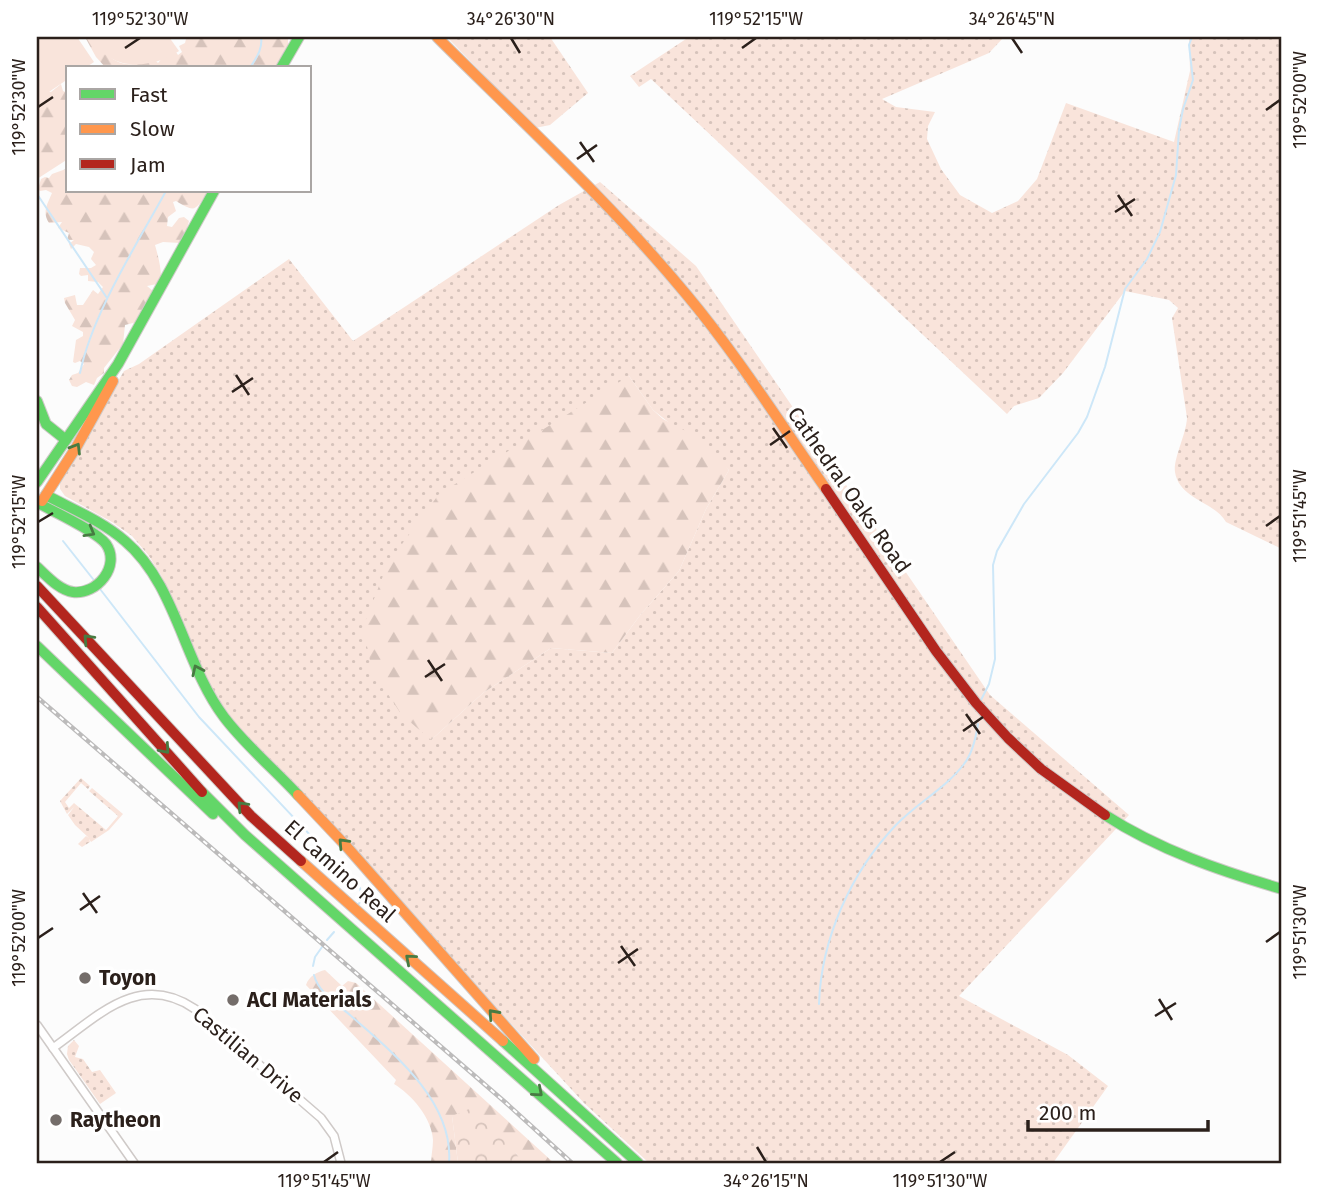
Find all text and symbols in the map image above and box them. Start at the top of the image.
text: 119°52'30"W [92,8,189,30]
text: 34°26'30"N [467,8,555,30]
text: 119°52'15"W [709,8,803,30]
text: 34°26'45"N [969,8,1055,30]
text: 119°52'00"W [1289,51,1311,149]
text: 119°52'30"W [8,58,30,155]
legend [66,66,312,192]
text: Fast [130,82,168,108]
text: Slow [130,116,175,142]
text: Jam [130,152,166,178]
street label: Cathedral Oaks Road [782,402,916,578]
one-way arrow [67,442,80,455]
text: 119°51'45"W [1289,469,1311,563]
text: 119°52'15"W [8,475,30,569]
one-way arrow [83,524,96,537]
one-way arrow [84,634,96,647]
one-way arrow [192,665,206,677]
one-way arrow [156,741,169,754]
one-way arrow [238,801,250,814]
street label: El Camino Real [279,814,401,928]
one-way arrow [339,838,352,851]
text: 119°51'30"W [1289,884,1311,979]
text: 119°52'00"W [8,889,30,987]
one-way arrow [405,955,418,968]
place label: Toyon [99,965,156,991]
marker: Toyon [77,970,93,986]
place label: ACI Materials [246,987,372,1013]
marker: ACI Materials [225,992,241,1008]
street label: Castilian Drive [187,1001,309,1109]
one-way arrow [489,1009,502,1022]
one-way arrow [530,1084,543,1096]
scale bar [1028,1088,1209,1132]
text: 200 m [1039,1100,1096,1126]
place label: Raytheon [70,1107,161,1133]
marker: Raytheon [48,1112,64,1128]
text: 119°51'45"W [277,1170,371,1192]
text: 34°26'15"N [723,1170,809,1192]
text: 119°51'30"W [893,1170,988,1192]

